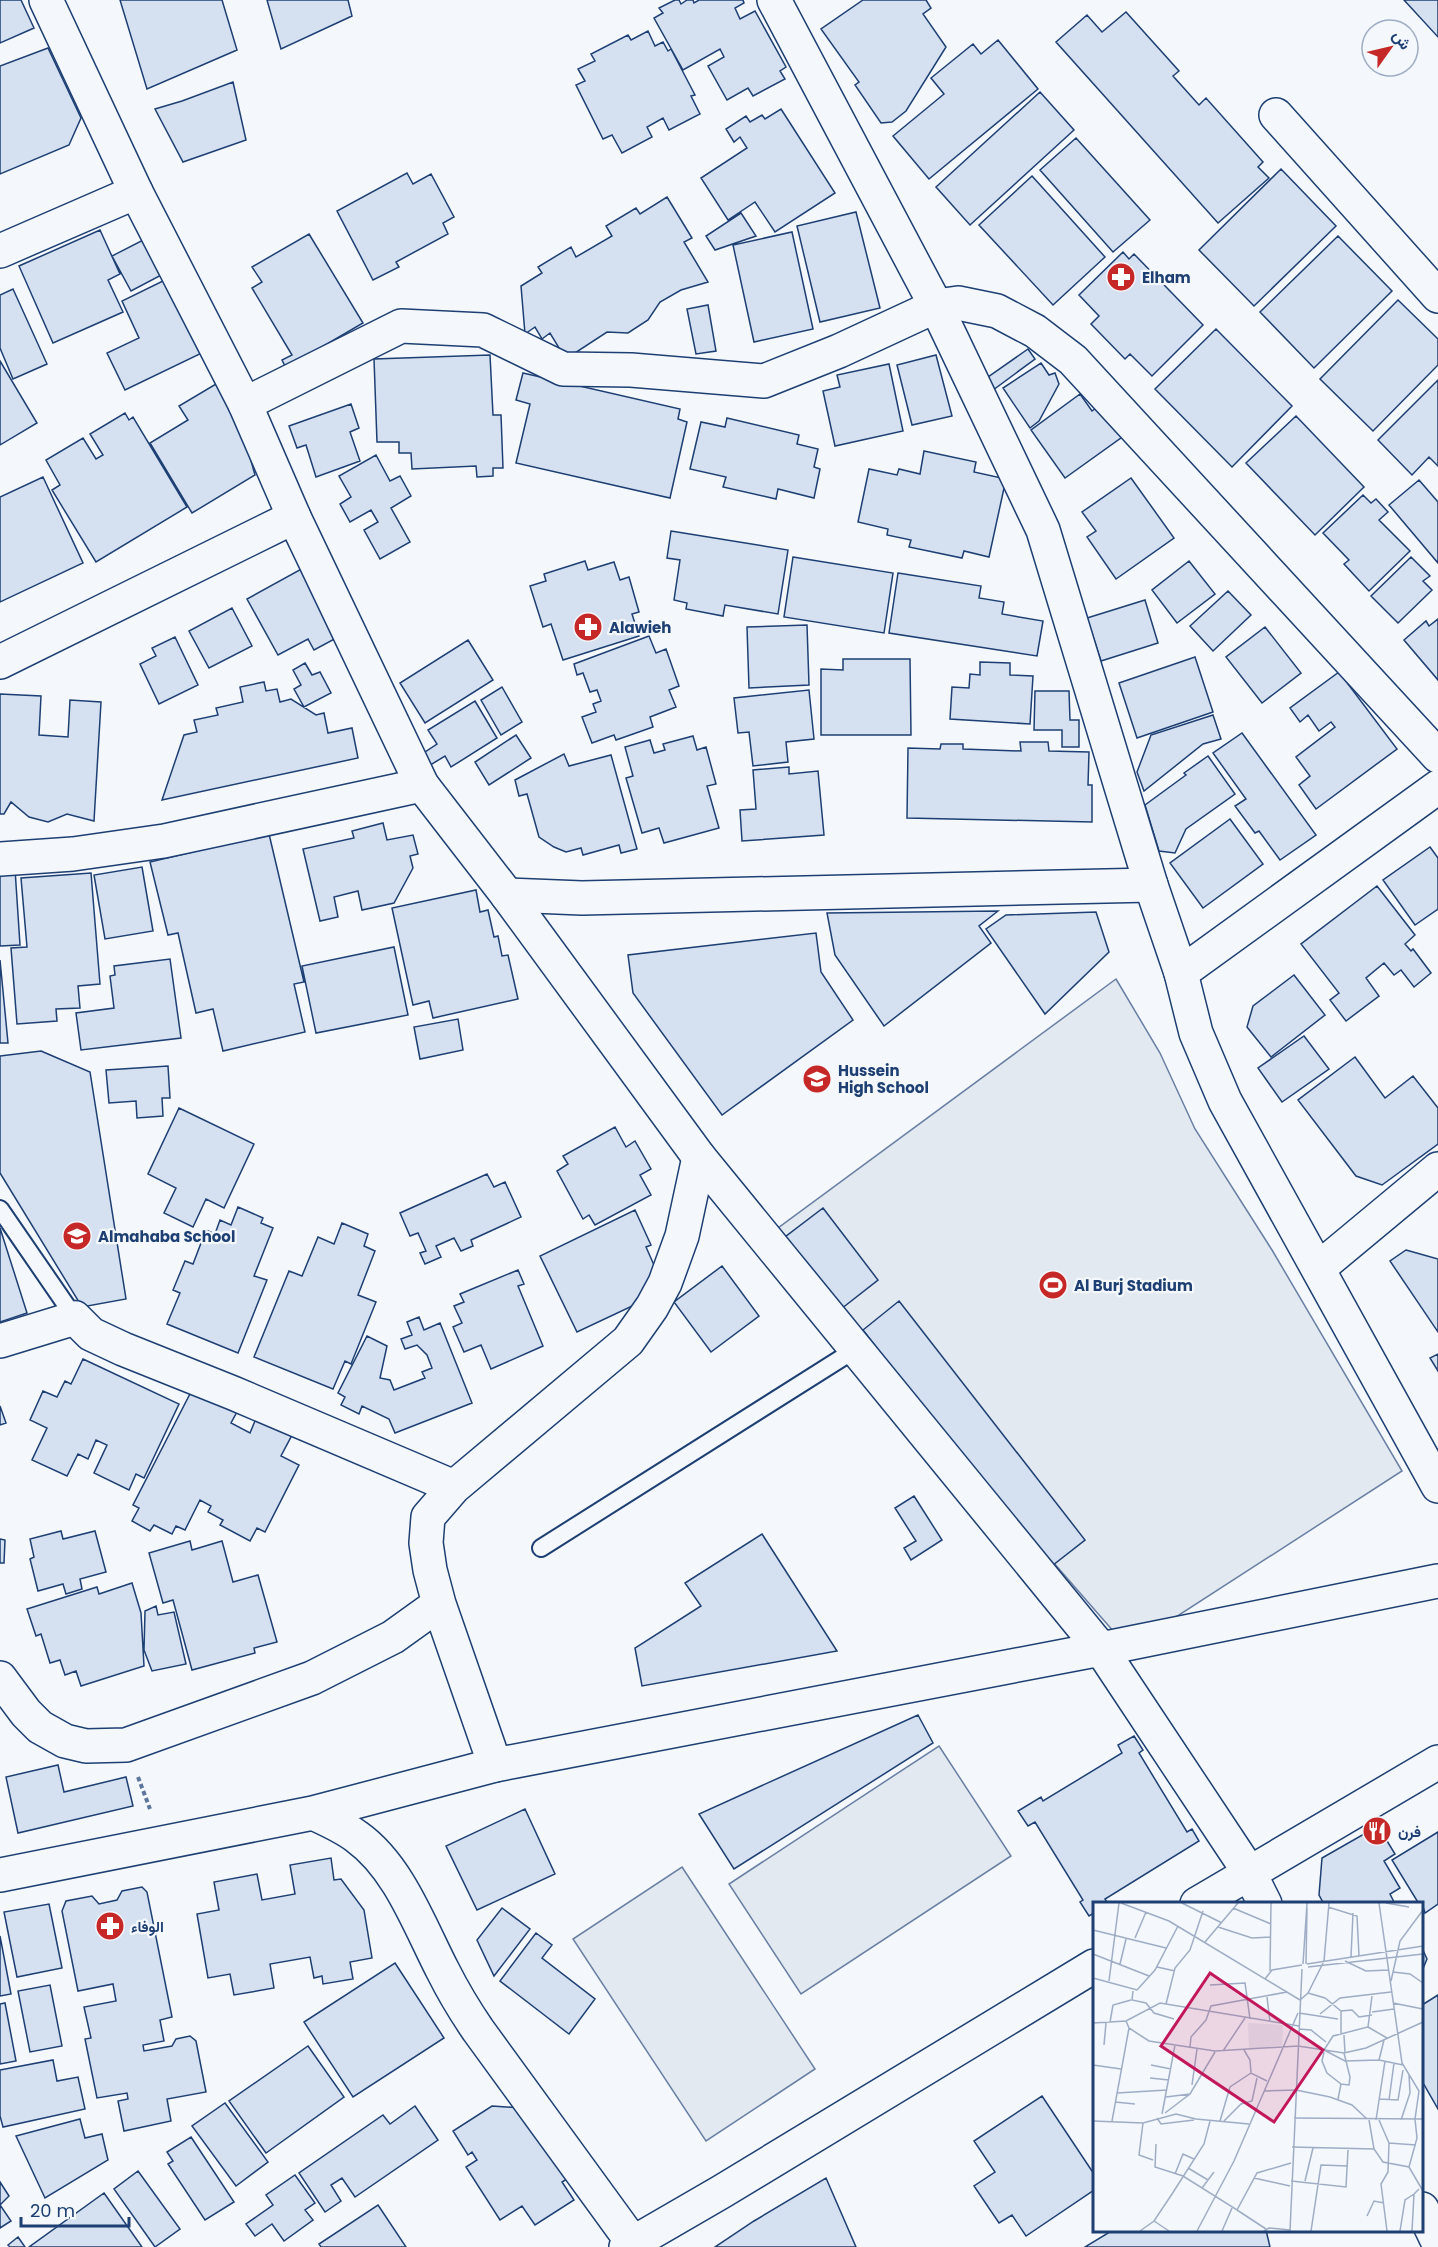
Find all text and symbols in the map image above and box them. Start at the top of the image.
north arrow [1360,18,1420,78]
text: ش [1387,25,1417,54]
pharmacy icon: Elham [1105,261,1137,293]
place label: Elham [1142,267,1191,288]
pharmacy icon: Alawieh [572,611,604,643]
place label: Alawieh [609,617,671,638]
place label: Hussein High School [838,1060,929,1098]
school or university icon: Hussein High School [801,1063,833,1095]
school or university icon: Almahaba School [61,1220,93,1252]
place label: Almahaba School [98,1226,235,1247]
sports icon: Al Burj Stadium [1037,1269,1069,1301]
place label: Al Burj Stadium [1074,1275,1193,1296]
restaurant icon: فرن [1361,1815,1393,1847]
place label: فرن [1398,1821,1421,1842]
inset map [1093,1902,1423,2232]
pharmacy icon: الوفاء [94,1910,126,1942]
place label: الوفاء [131,1916,164,1937]
scale bar [21,2190,129,2228]
text: 20 m [30,2198,75,2223]

